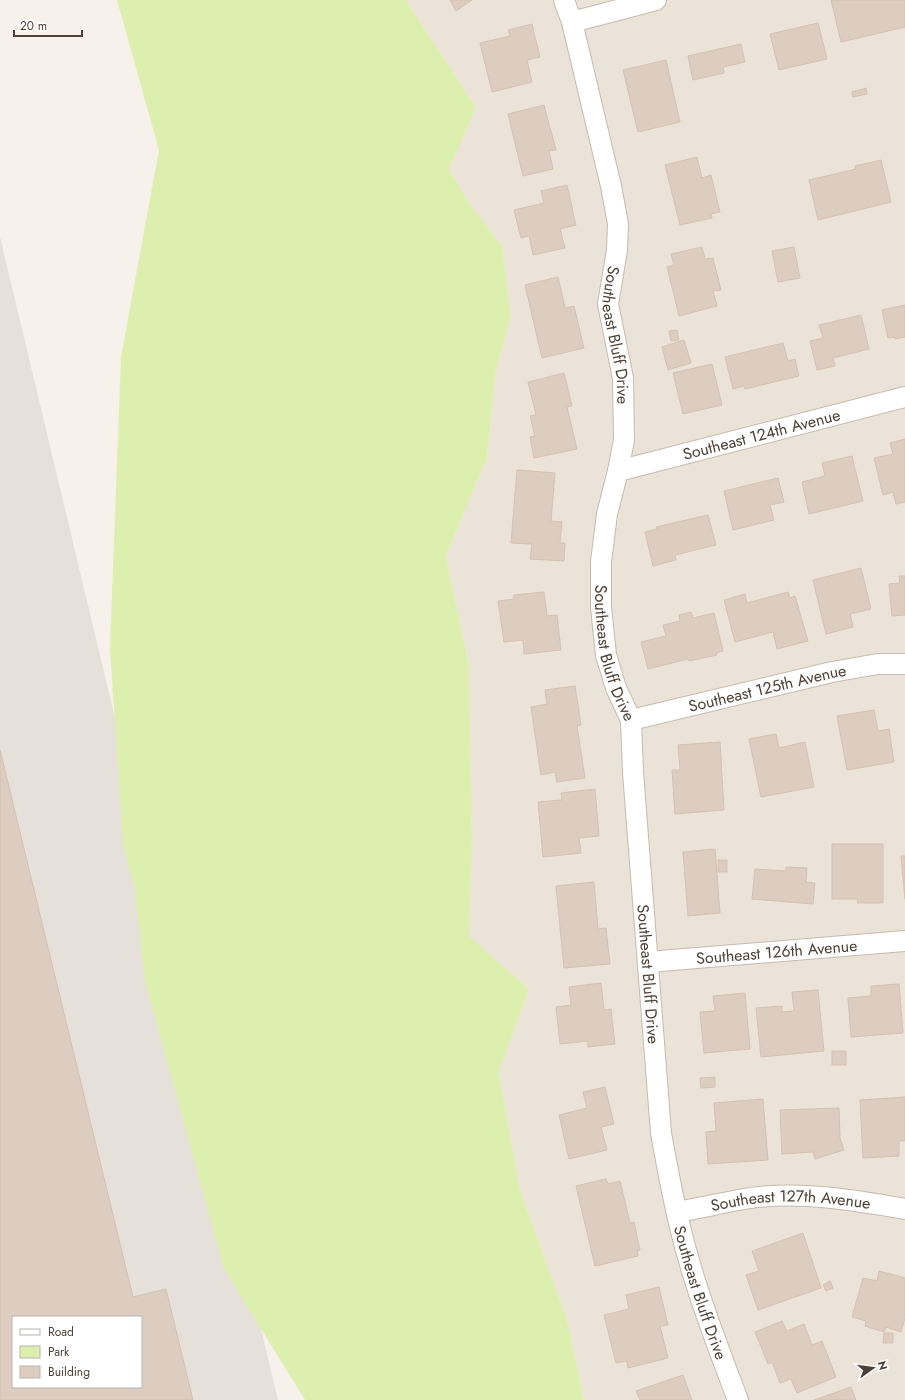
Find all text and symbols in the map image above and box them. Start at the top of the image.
scale bar [14,12,82,38]
text: 20 m [20,17,47,35]
street label: Southeast Bluff Drive [596,264,634,404]
street label: Southeast 124th Avenue [680,403,843,466]
street label: Southeast Bluff Drive [589,585,641,725]
street label: Southeast 125th Avenue [686,659,848,718]
street label: Southeast Bluff Drive [631,903,665,1045]
street label: Southeast 126th Avenue [695,934,858,970]
street label: Southeast 127th Avenue [709,1184,872,1217]
street label: Southeast Bluff Drive [668,1223,733,1363]
legend [12,1316,142,1388]
text: Road [48,1323,74,1341]
text: Park [48,1343,70,1361]
north arrow [853,1348,893,1388]
text: N [874,1359,892,1372]
text: Building [48,1363,90,1381]

